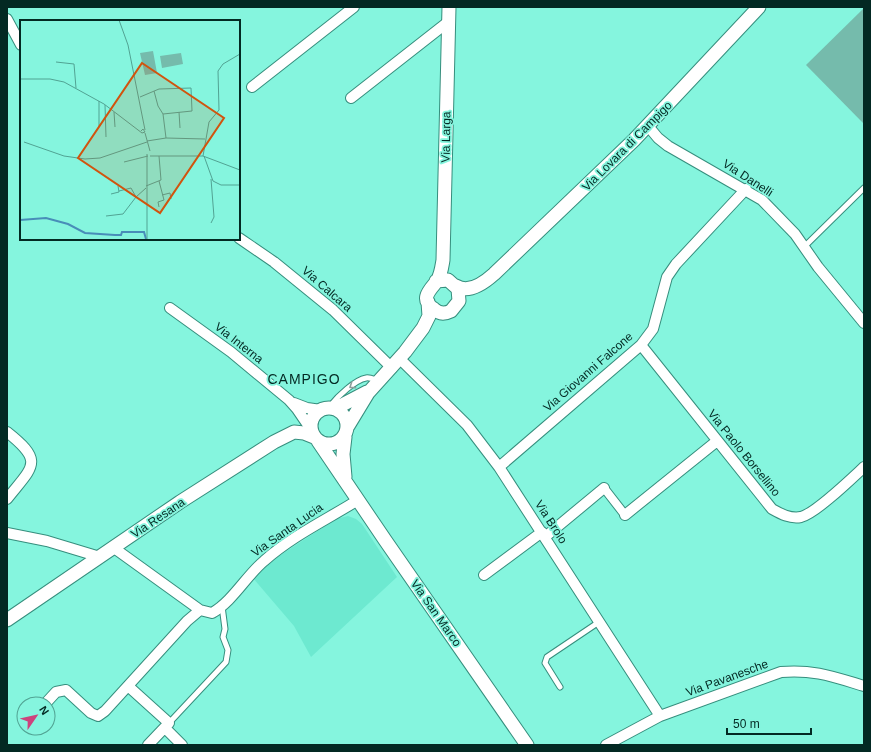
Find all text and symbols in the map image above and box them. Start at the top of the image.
inset map [20,20,240,240]
street label: Via Lovara di Campigo [579,98,675,194]
street label: Via Larga [439,111,453,163]
street label: Via Danelli [720,157,776,199]
street label: Via Calcara [299,263,355,315]
street label: Via Interna [212,320,266,367]
street label: Via Giovanni Falcone [540,329,636,415]
district label: CAMPIGO [267,371,341,387]
one-way arrow [349,381,356,388]
street label: Via Paolo Borsellino [705,407,783,499]
street label: Via Resana [128,495,188,541]
street label: Via Brolo [532,498,570,546]
street label: Via Santa Lucia [249,500,326,560]
street label: Via San Marco [408,577,464,649]
street label: Via Pavanesche [684,657,770,699]
north arrow [16,696,56,736]
text: N [37,704,52,717]
scale bar [727,710,811,736]
text: 50 m [733,717,760,731]

